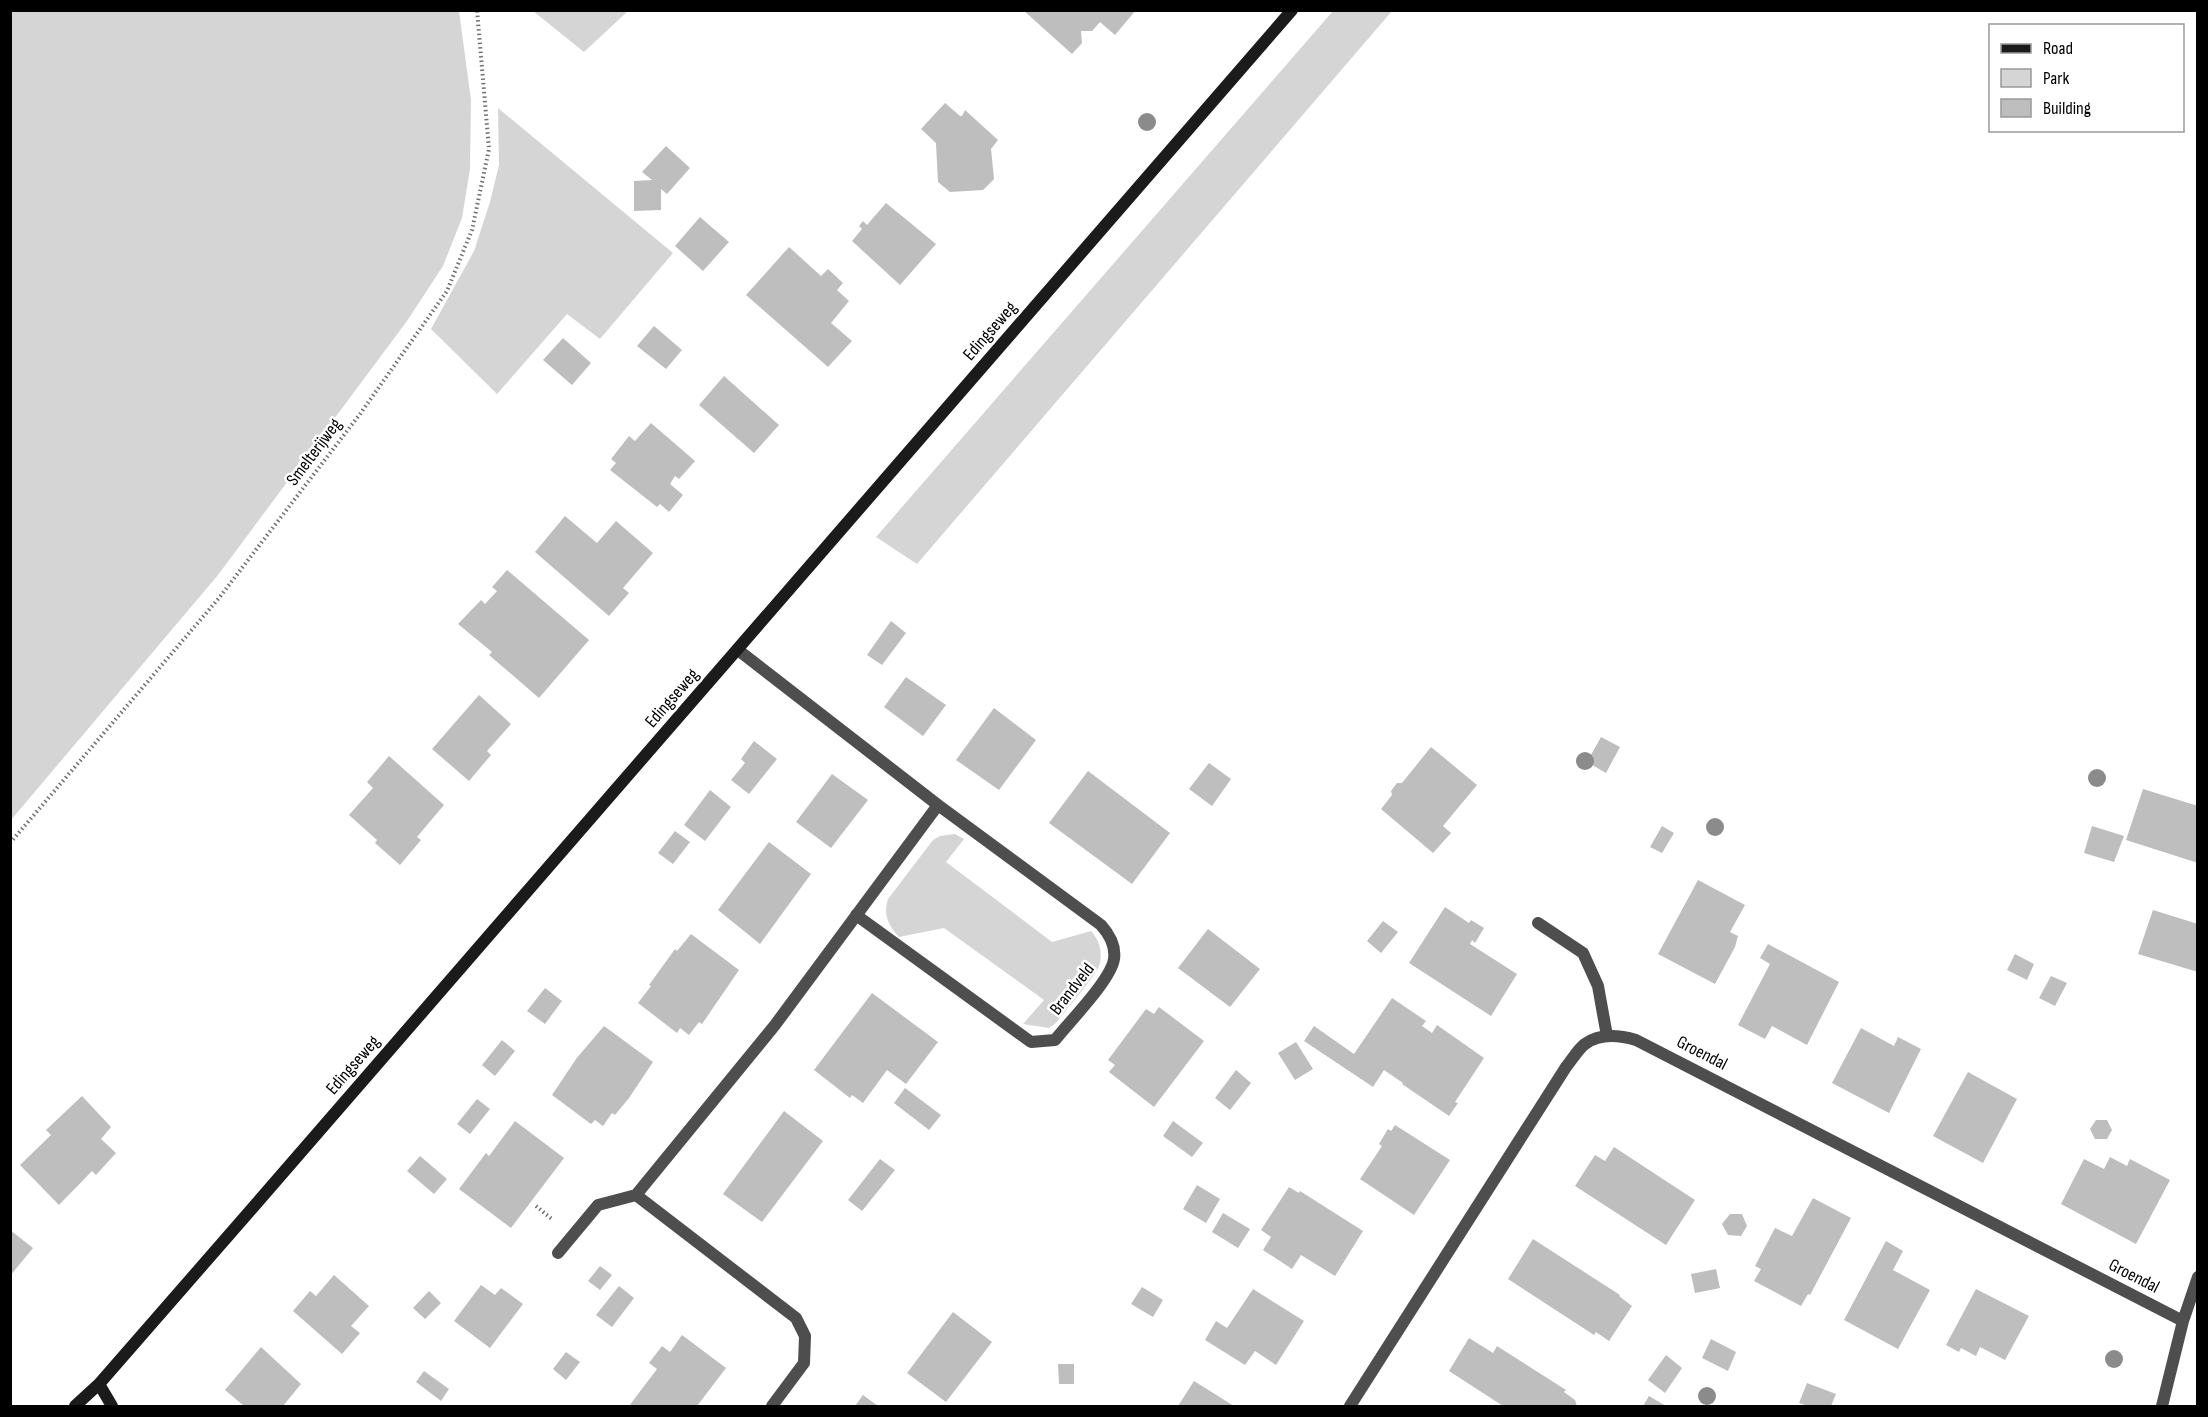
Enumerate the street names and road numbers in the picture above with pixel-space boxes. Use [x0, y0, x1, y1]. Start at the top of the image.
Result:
street label: Edingseweg [959, 297, 1021, 365]
street label: Smelterijweg [282, 414, 346, 490]
street label: Edingseweg [641, 664, 703, 732]
street label: Brandveld [1045, 959, 1099, 1019]
street label: Edingseweg [322, 1031, 384, 1099]
street label: Groendal [1673, 1031, 1731, 1075]
street label: Groendal [2105, 1254, 2163, 1298]

